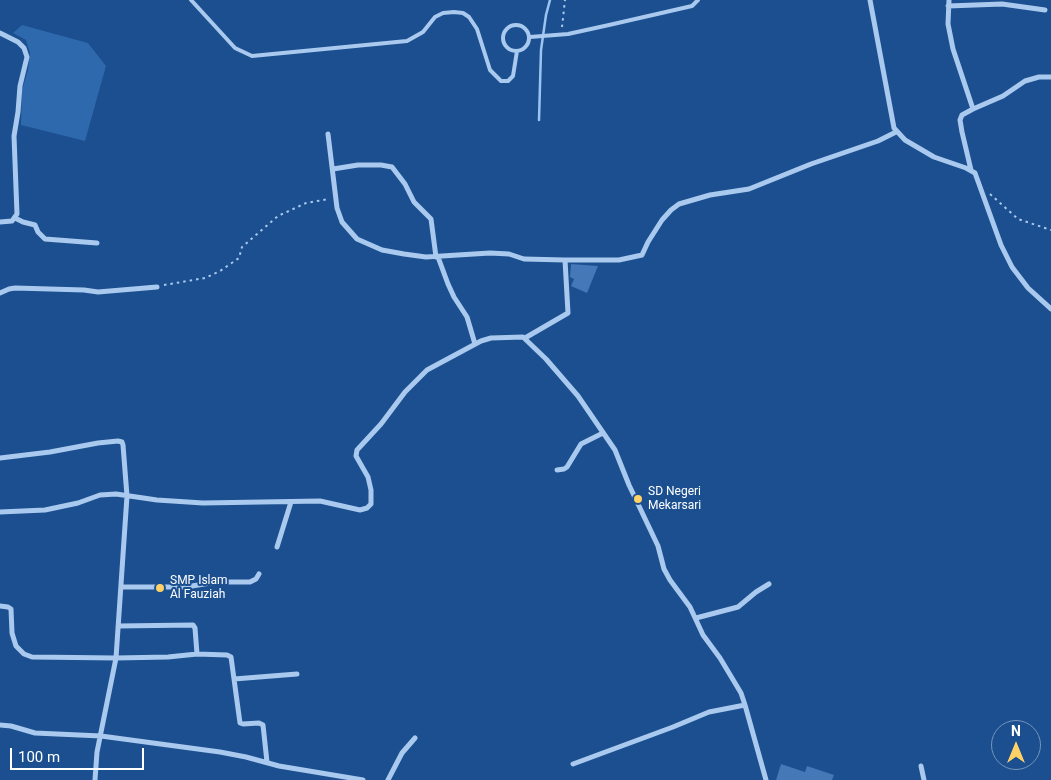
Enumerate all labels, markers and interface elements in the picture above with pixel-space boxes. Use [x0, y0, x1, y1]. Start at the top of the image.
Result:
place label: SD Negeri Mekarsari [648, 485, 701, 513]
marker: SD Negeri Mekarsari [632, 493, 644, 505]
place label: SMP Islam Al Fauziah [170, 574, 228, 602]
marker: SMP Islam Al Fauziah [154, 582, 166, 594]
north arrow [991, 720, 1041, 770]
text: N [1011, 723, 1021, 739]
scale bar [12, 738, 146, 770]
text: 100 m [18, 748, 60, 766]

